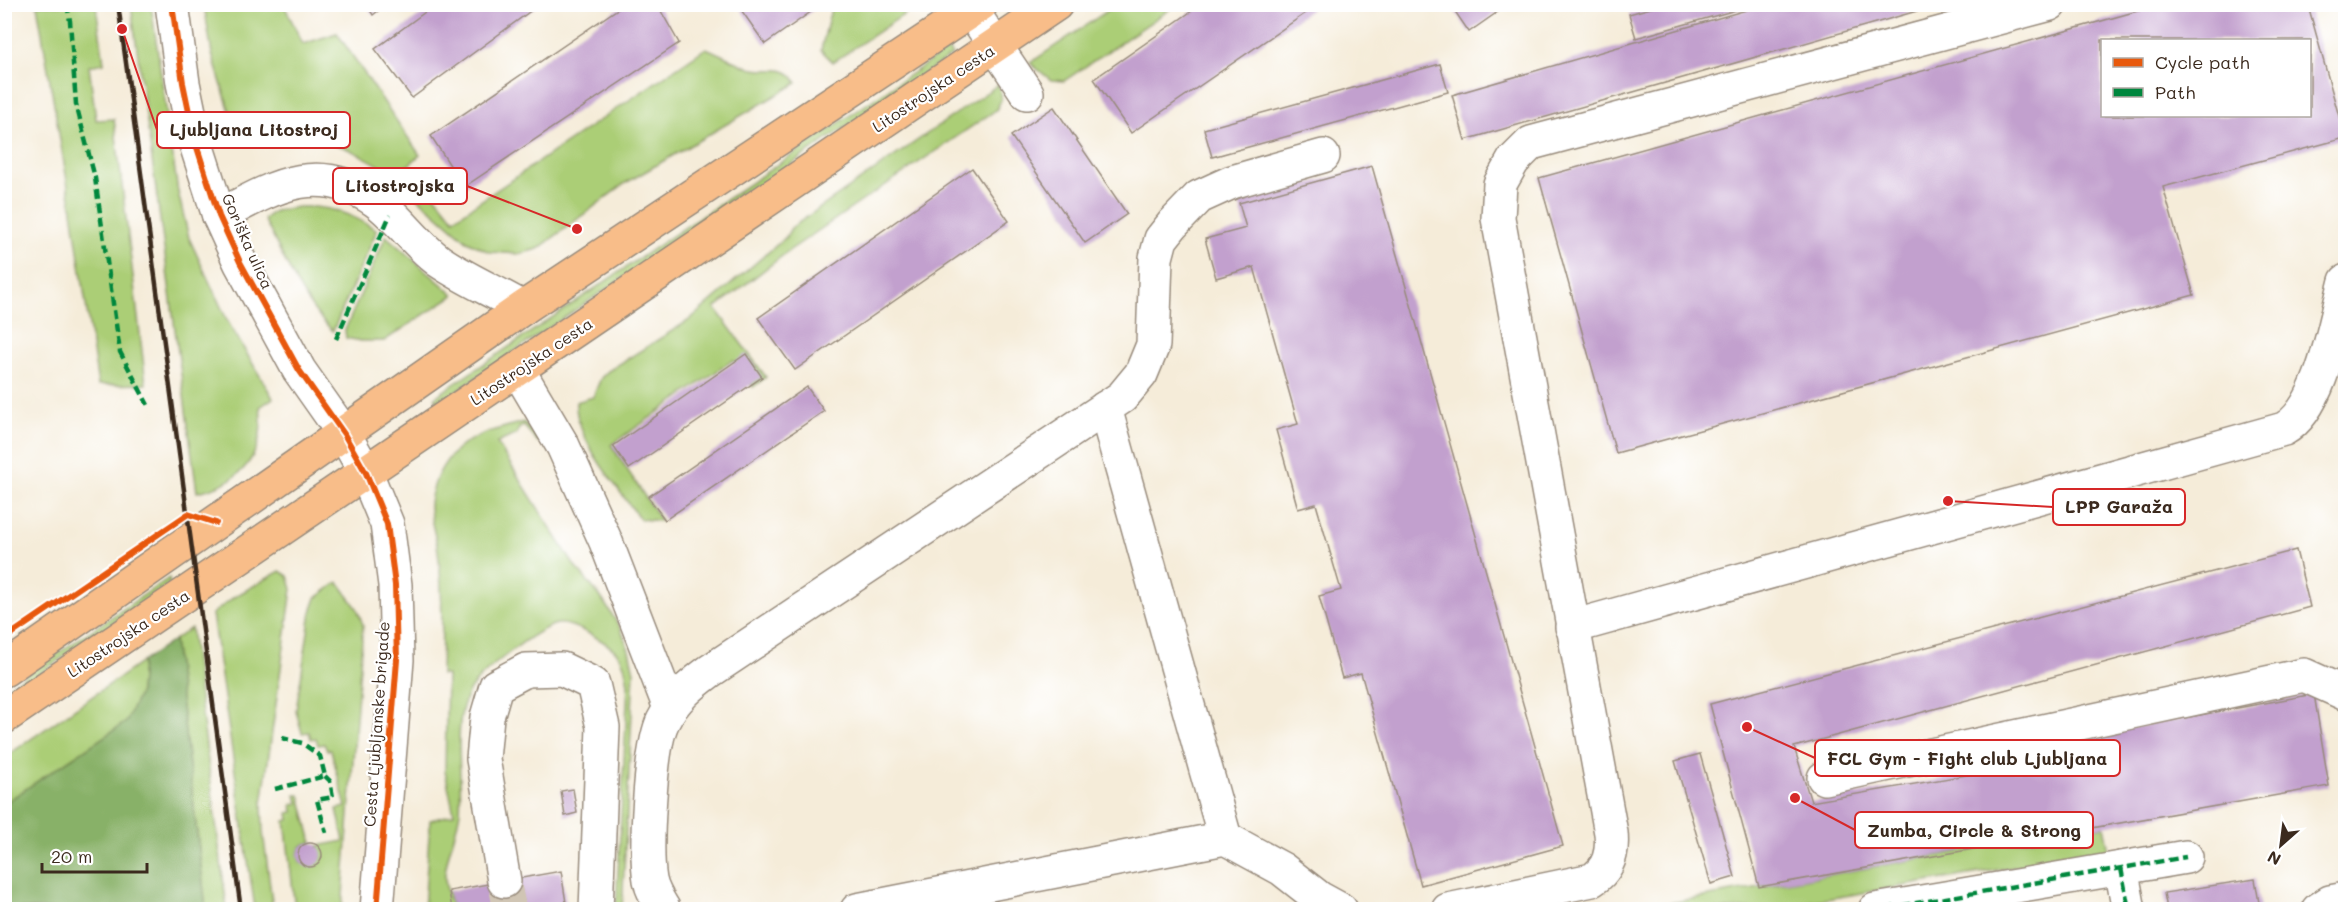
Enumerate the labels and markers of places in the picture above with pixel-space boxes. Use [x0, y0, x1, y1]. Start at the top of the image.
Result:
callout: Ljubljana Litostroj [157, 112, 350, 148]
callout: Litostrojska [333, 168, 467, 204]
callout: LPP Garaža [2053, 489, 2185, 525]
callout: FCL Gym - Fight club Ljubljana [1815, 740, 2120, 776]
callout: Zumba, Circle & Strong [1855, 812, 2093, 848]

